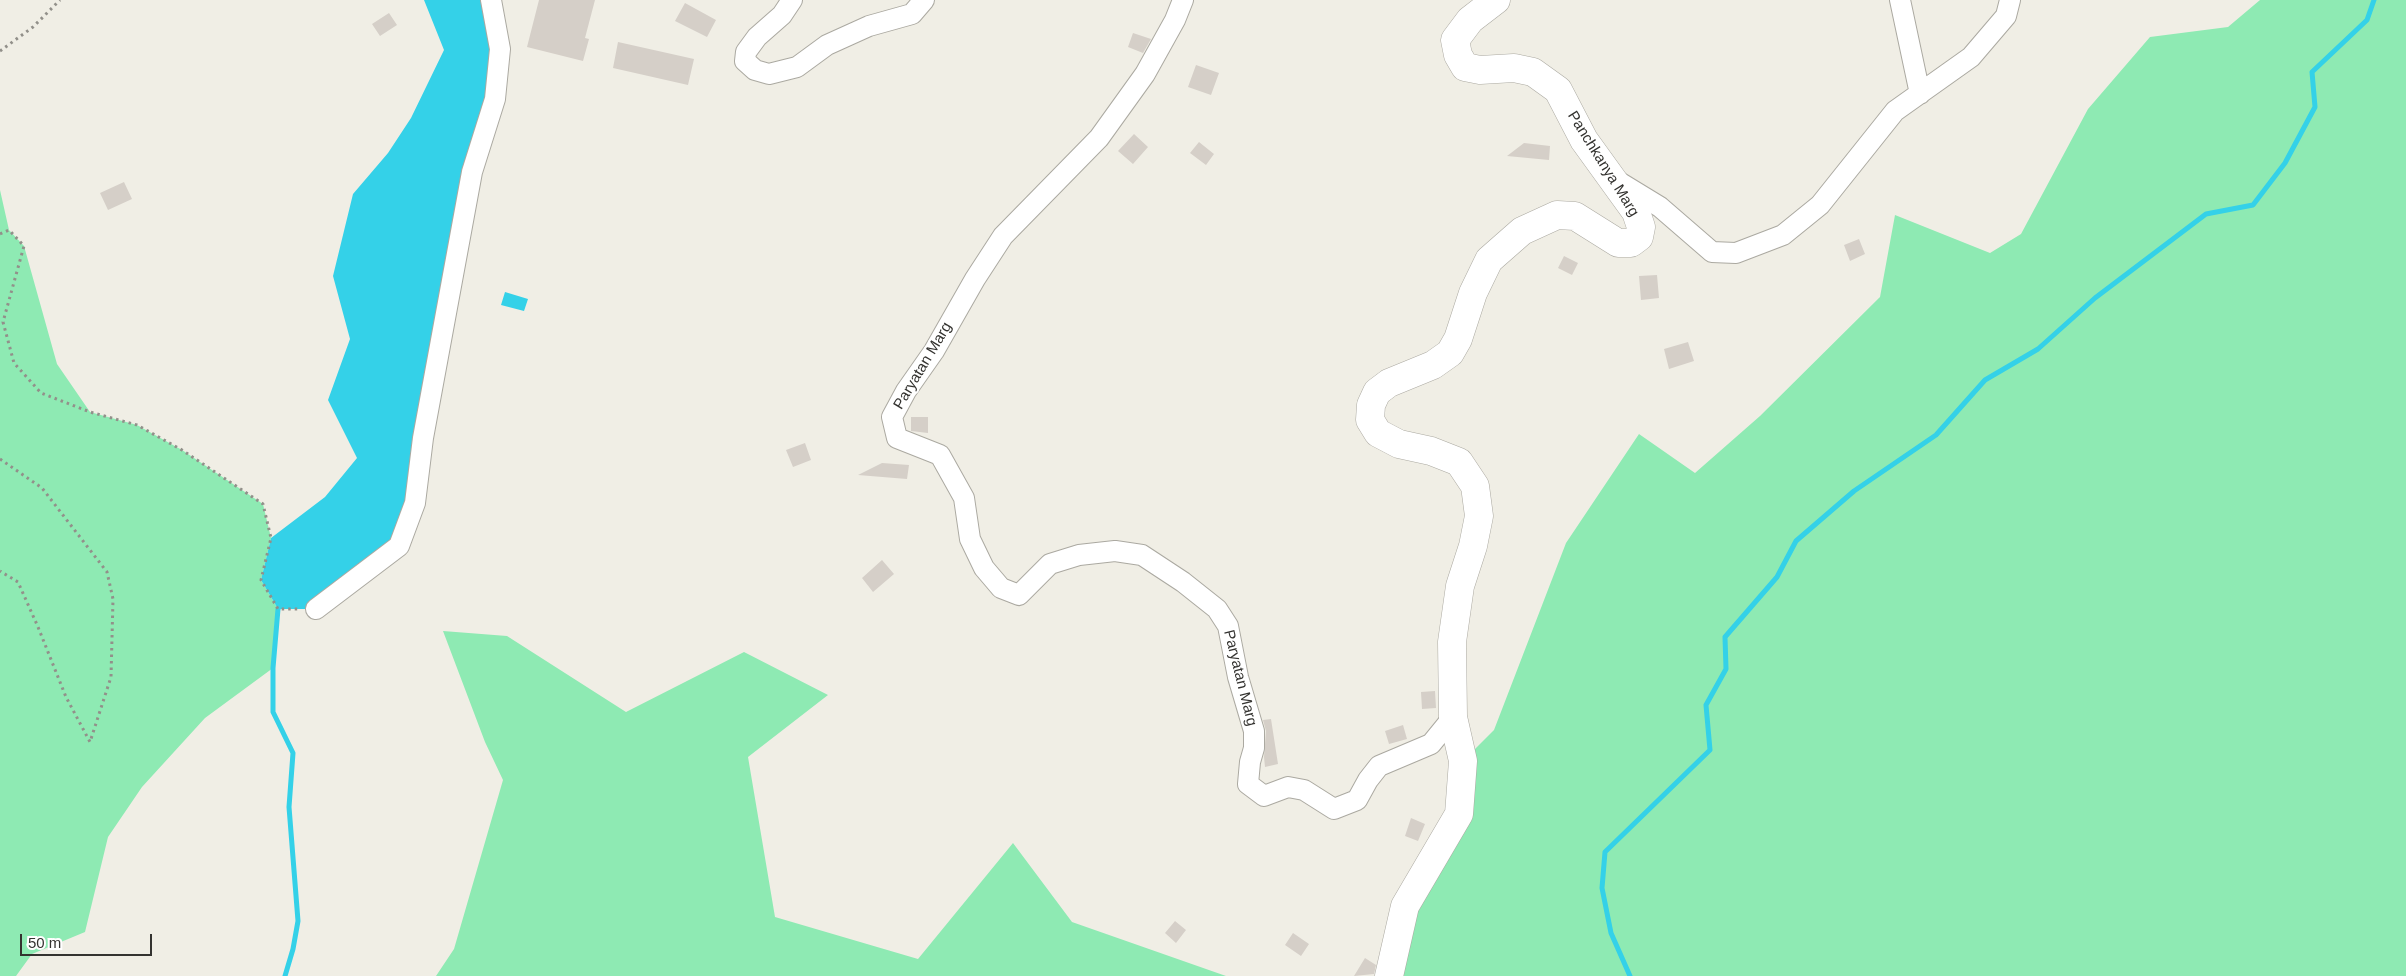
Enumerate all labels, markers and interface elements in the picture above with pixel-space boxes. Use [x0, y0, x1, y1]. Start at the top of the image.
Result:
street label: Panchkanya Marg [1563, 108, 1643, 220]
street label: Paryatan Marg [890, 319, 956, 413]
street label: Paryatan Marg [1219, 628, 1261, 728]
scale bar [22, 924, 155, 956]
text: 50 m [28, 934, 61, 951]

